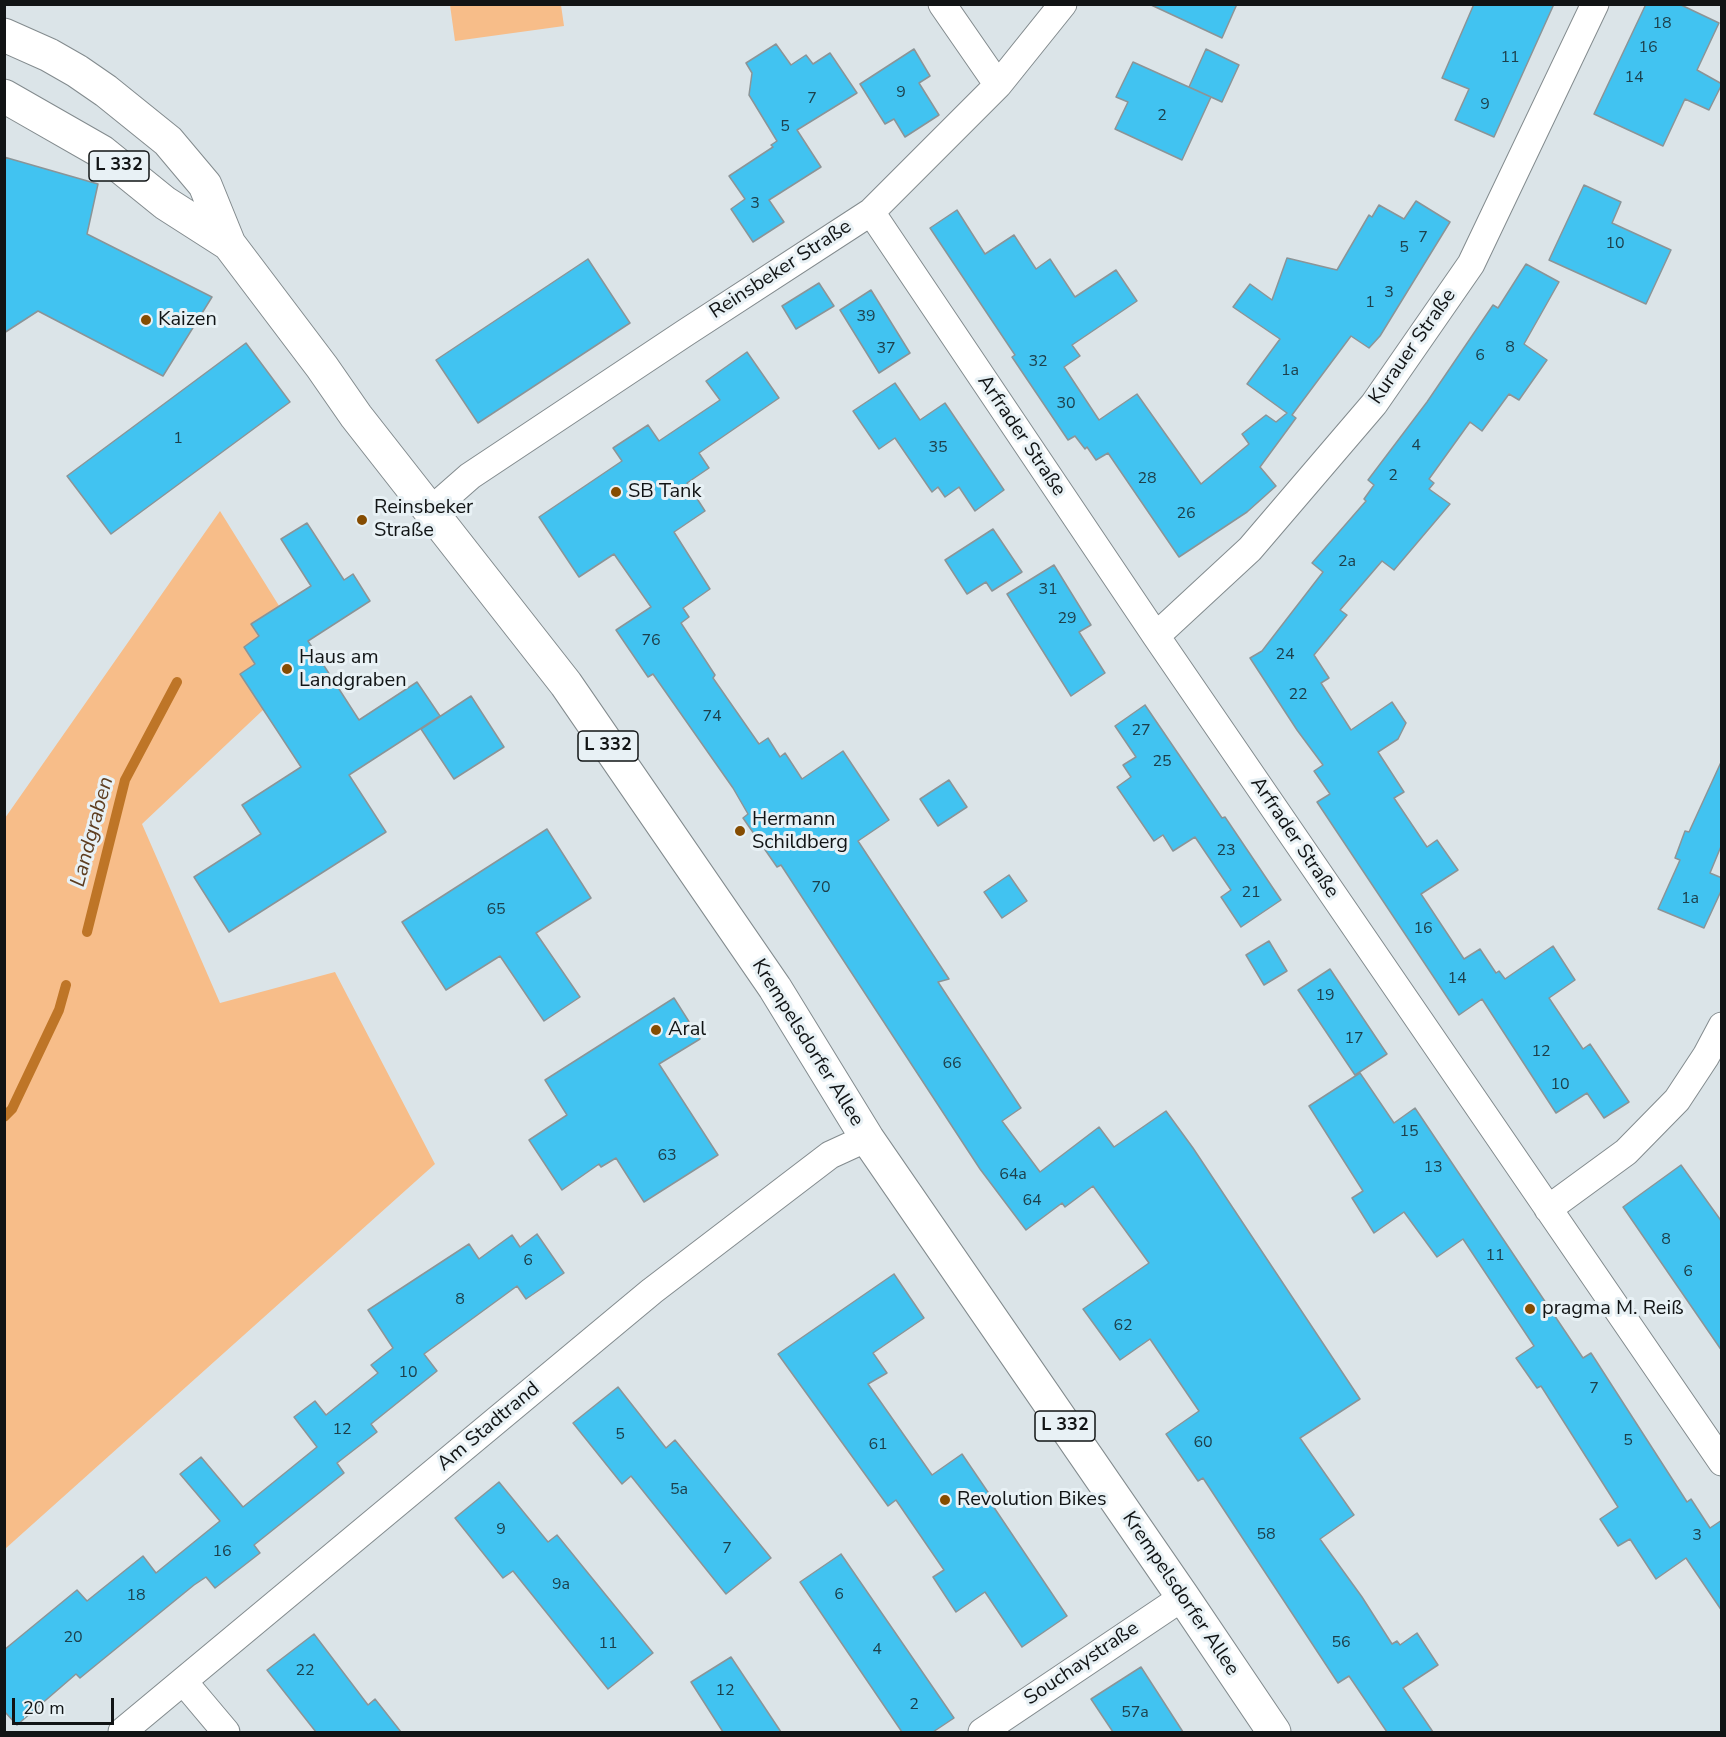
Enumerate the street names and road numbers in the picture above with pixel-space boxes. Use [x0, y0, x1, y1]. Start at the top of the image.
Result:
road number: L 332 [89, 151, 149, 181]
street label: Reinsbeker Straße [706, 215, 856, 325]
street label: Kurauer Straße [1364, 285, 1462, 409]
street label: Arfrader Straße [972, 371, 1070, 501]
road number: L 332 [578, 731, 638, 761]
street label: Arfrader Straße [1245, 773, 1343, 903]
street label: Krempelsdorfer Allee [746, 955, 868, 1131]
street label: Am Stadtrand [433, 1377, 545, 1477]
road number: L 332 [1035, 1411, 1095, 1441]
street label: Krempelsdorfer Allee [1116, 1508, 1244, 1680]
street label: Souchaystraße [1020, 1617, 1144, 1711]

